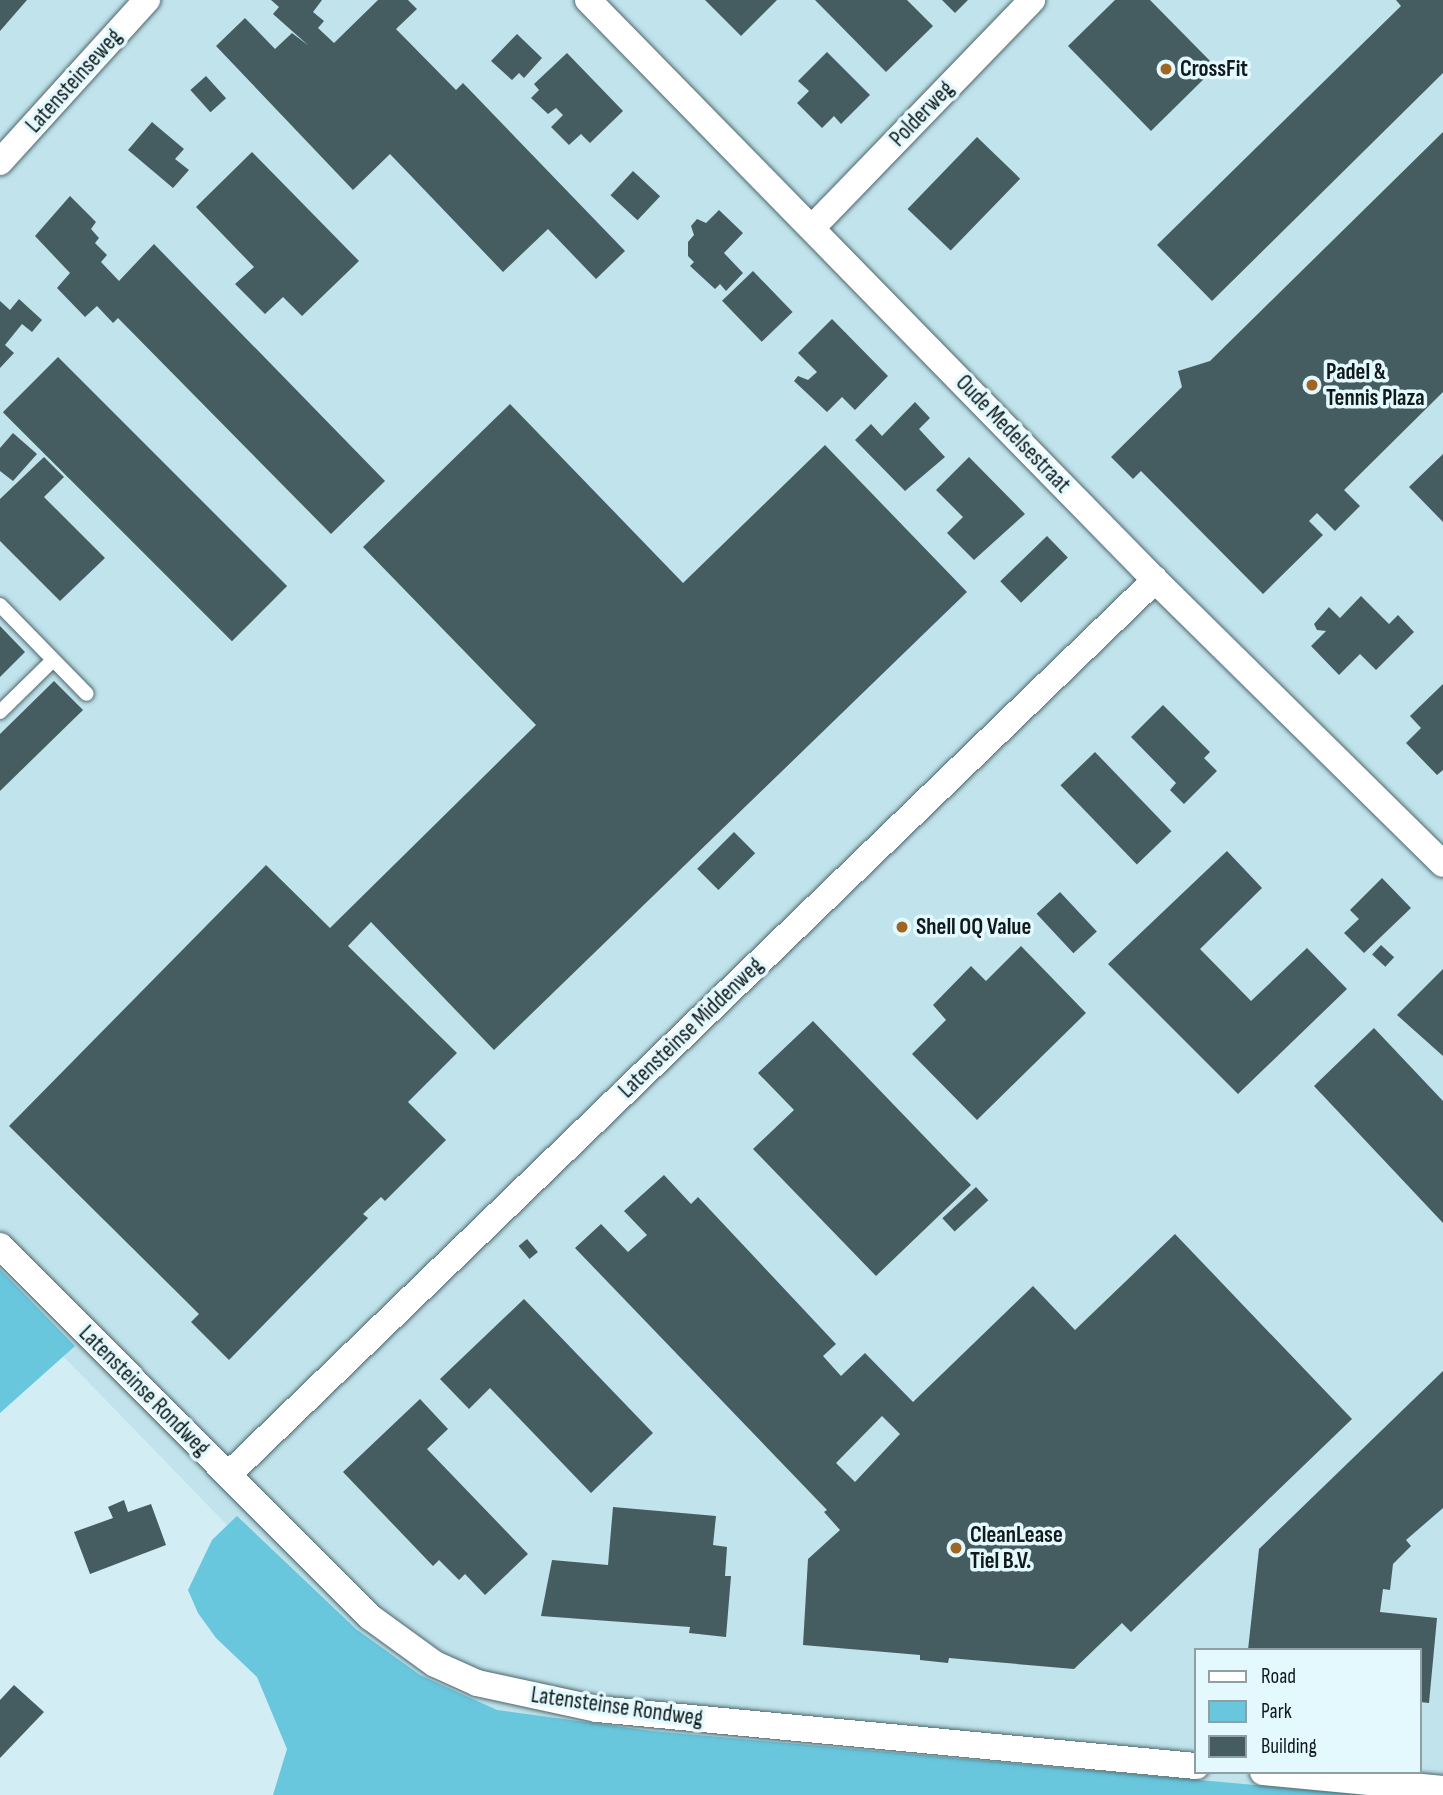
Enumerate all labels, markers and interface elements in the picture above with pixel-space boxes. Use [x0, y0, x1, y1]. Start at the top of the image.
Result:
street label: Latensteinseweg [20, 23, 128, 139]
place label: CrossFit [1180, 55, 1248, 83]
marker: CrossFit [1158, 61, 1174, 77]
street label: Polderweg [884, 75, 960, 153]
place label: Padel & Tennis Plaza [1326, 358, 1425, 412]
street label: Oude Medelsestraat [950, 369, 1076, 499]
marker: Padel & Tennis Plaza [1304, 377, 1320, 393]
place label: Shell OQ Value [916, 913, 1031, 941]
marker: Shell OQ Value [894, 919, 910, 935]
street label: Latensteinse Middenweg [613, 952, 769, 1104]
street label: Latensteinse Rondweg [73, 1320, 215, 1462]
place label: CleanLease Tiel B.V. [970, 1521, 1063, 1575]
marker: CleanLease Tiel B.V. [948, 1540, 964, 1556]
legend [1194, 1648, 1422, 1774]
text: Road [1261, 1664, 1296, 1689]
street label: Latensteinse Rondweg [529, 1681, 705, 1733]
text: Park [1261, 1699, 1292, 1724]
text: Building [1261, 1734, 1317, 1759]

